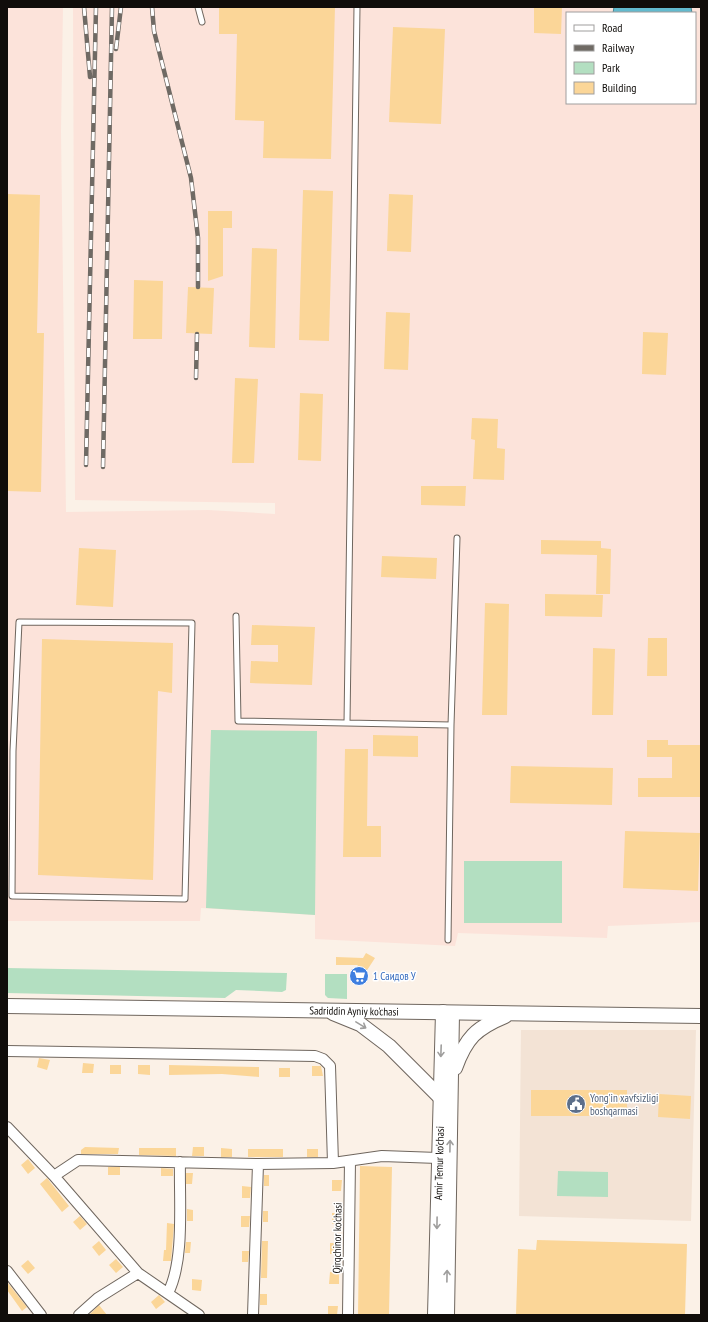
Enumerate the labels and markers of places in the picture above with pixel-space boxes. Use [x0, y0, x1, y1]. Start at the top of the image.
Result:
supermarket icon: 1 Саидов У [348, 965, 370, 987]
place label: 1 Саидов У [373, 969, 416, 983]
place label: Yong'in xavfsizligi boshqarmasi [590, 1091, 658, 1118]
public building icon: Yong'in xavfsizligi boshqarmasi [565, 1093, 587, 1115]

